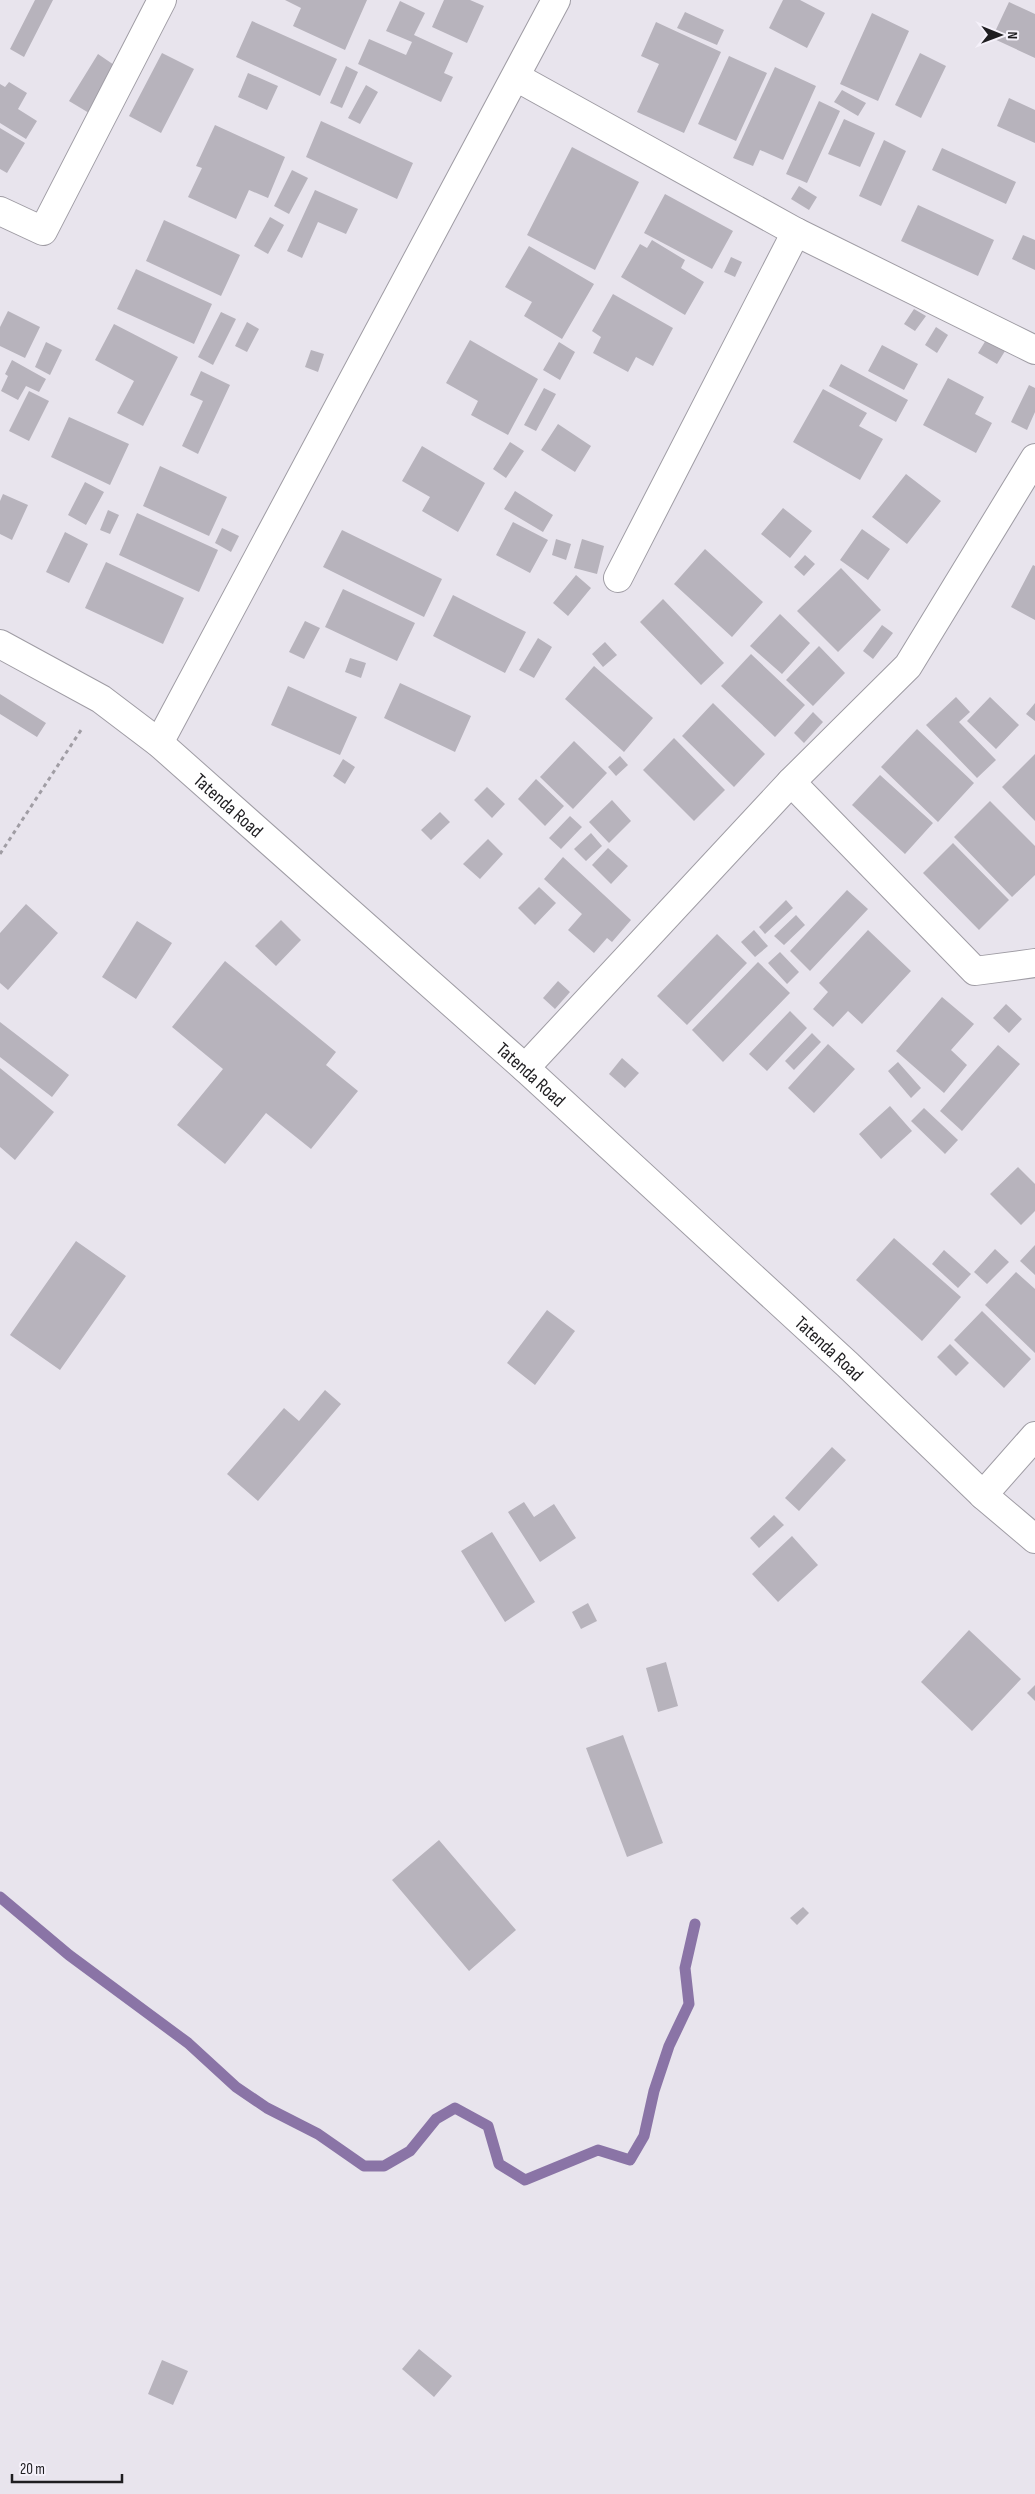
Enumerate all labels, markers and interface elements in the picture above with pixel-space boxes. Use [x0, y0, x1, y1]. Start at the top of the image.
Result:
north arrow [975, 10, 1025, 60]
text: N [1004, 31, 1021, 39]
street label: Tatenda Road [188, 769, 267, 843]
street label: Tatenda Road [491, 1038, 570, 1112]
street label: Tatenda Road [789, 1312, 868, 1387]
scale bar [12, 2452, 122, 2484]
text: 20 m [20, 2460, 45, 2479]

